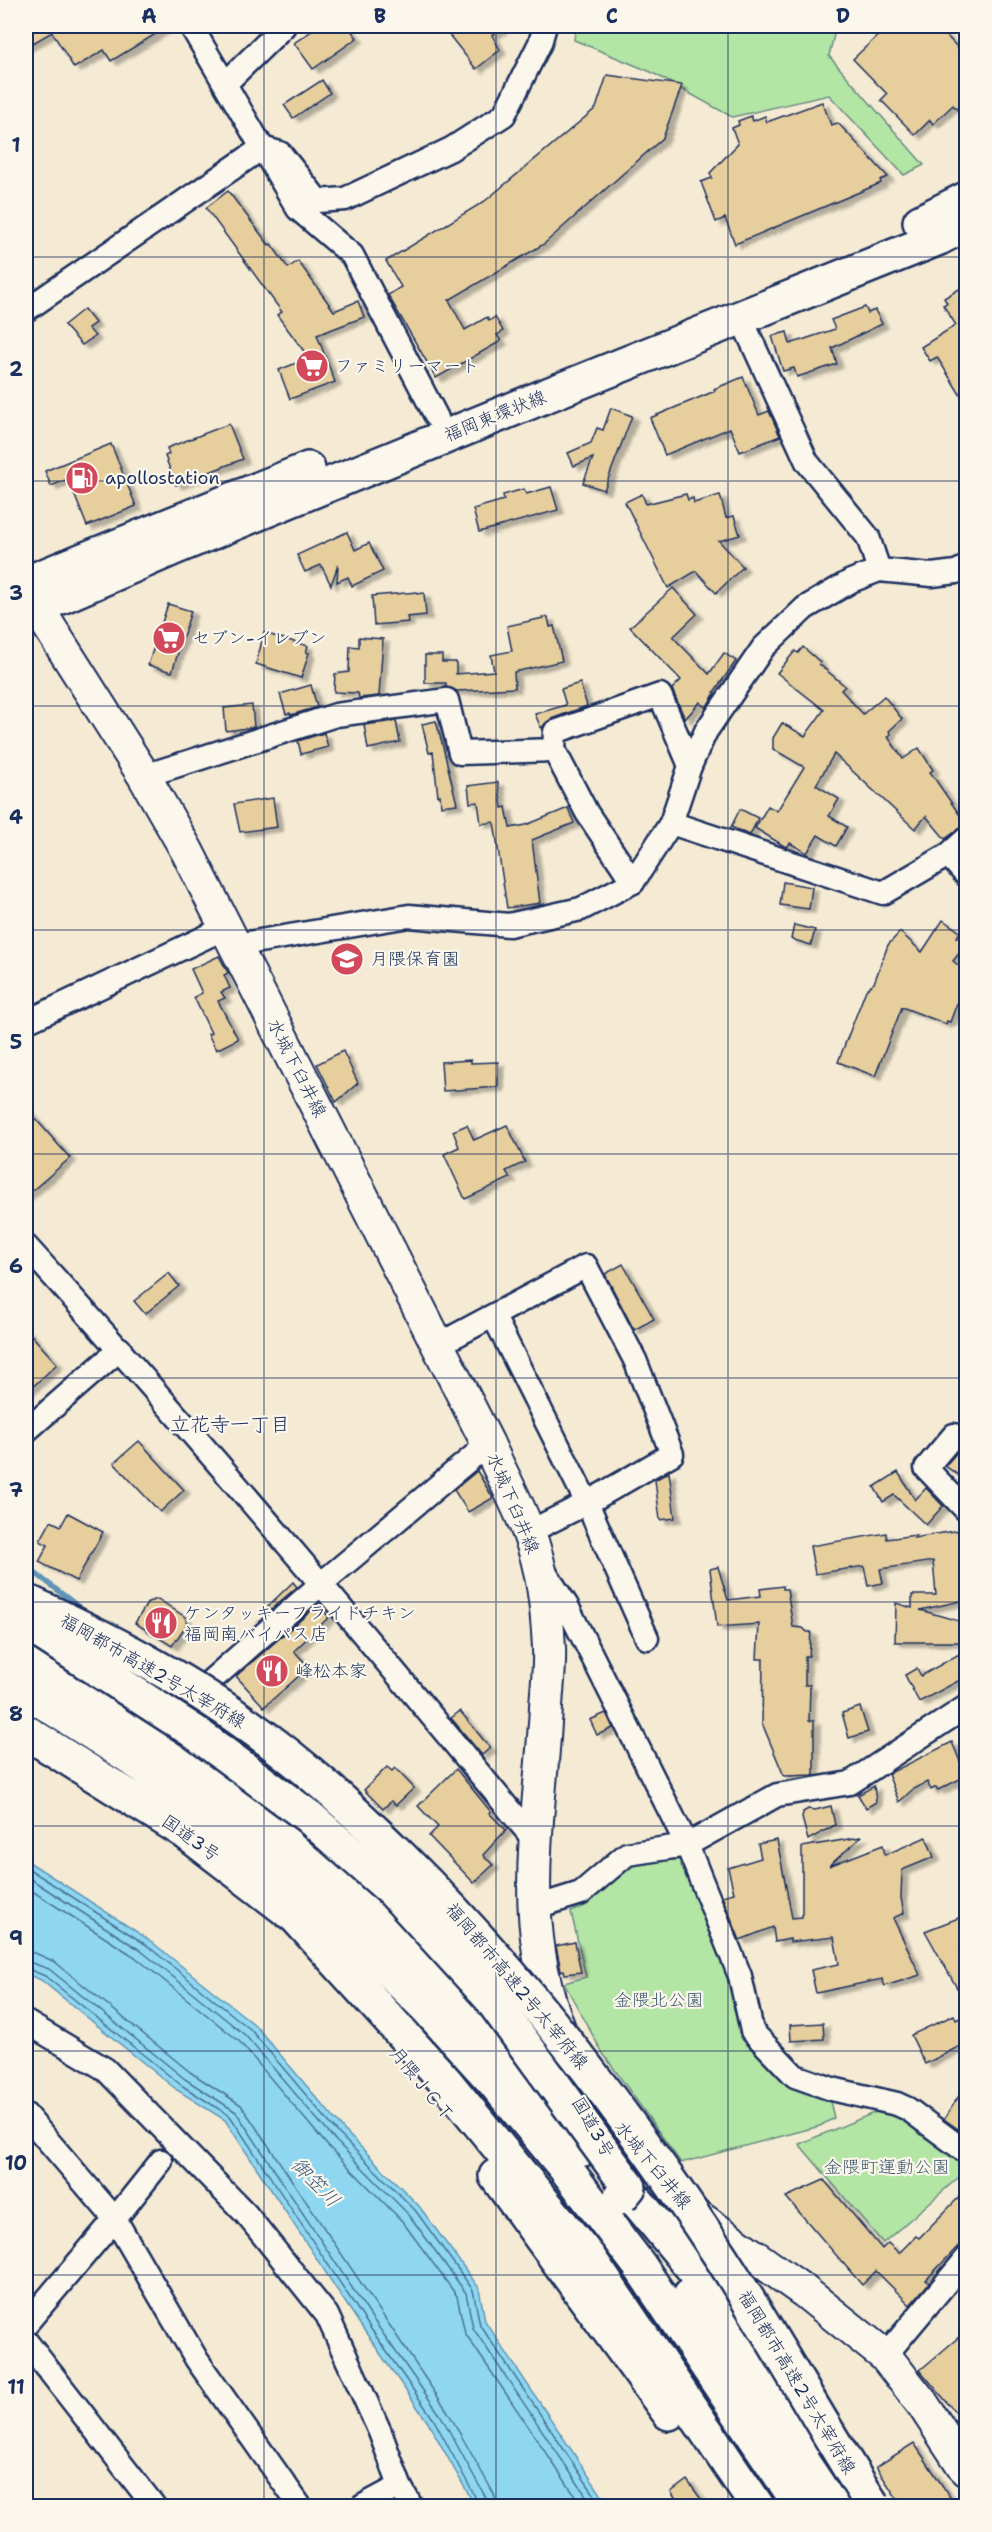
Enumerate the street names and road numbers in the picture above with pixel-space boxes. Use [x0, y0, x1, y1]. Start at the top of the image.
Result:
street label: 福岡東環状線 [440, 385, 550, 447]
street label: 水城下臼井線 [262, 1014, 332, 1122]
street label: 水城下臼井線 [481, 1449, 545, 1557]
street label: 福岡都市高速2号太宰府線 [56, 1608, 250, 1734]
street label: 国道3号 [157, 1809, 225, 1867]
street label: 福岡都市高速2号太宰府線 [440, 1898, 594, 2074]
street label: 月隈ＪＣＴ [384, 2041, 460, 2127]
street label: 国道3号 [566, 2092, 620, 2162]
street label: 水城下臼井線 [609, 2116, 697, 2214]
street label: 福岡都市高速2号太宰府線 [732, 2286, 862, 2478]

